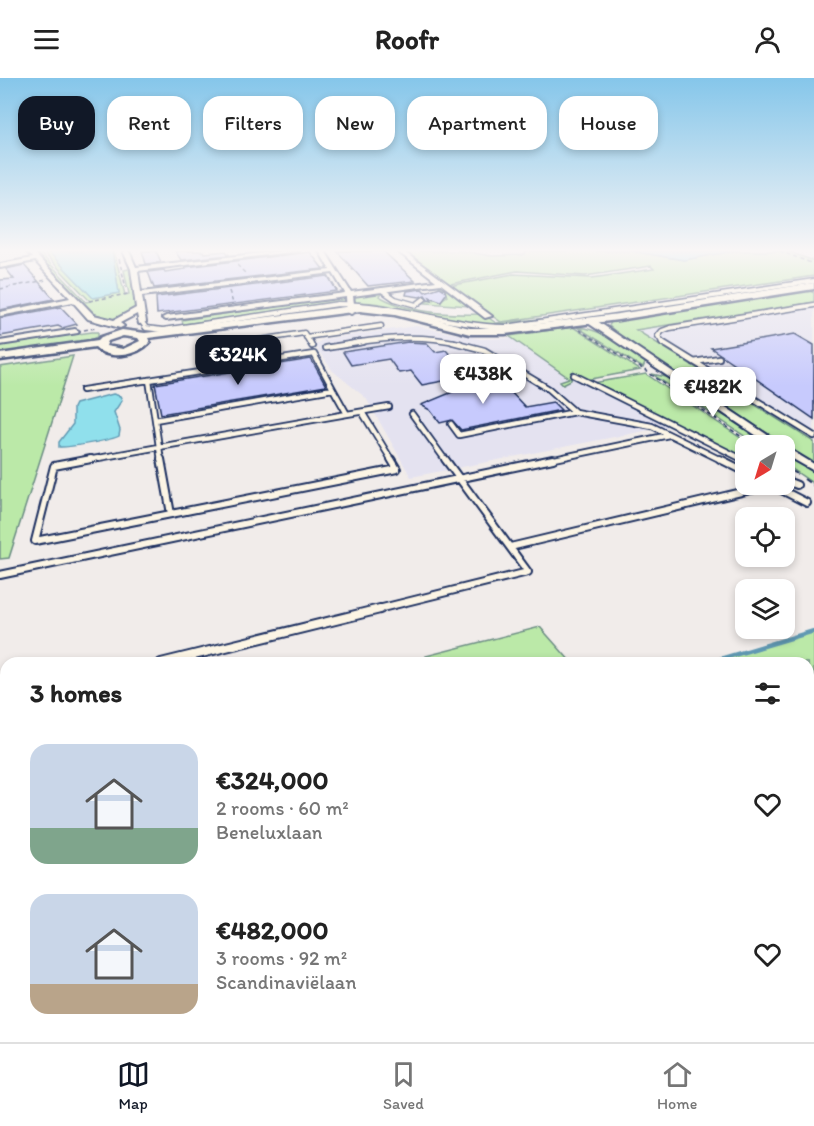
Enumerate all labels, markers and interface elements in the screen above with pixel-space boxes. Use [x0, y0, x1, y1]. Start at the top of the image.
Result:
icon: menu [30, 23, 63, 56]
text: Roofr [375, 23, 439, 56]
icon: person [751, 23, 784, 56]
chip: Buy [18, 96, 95, 150]
chip: Rent [107, 96, 191, 150]
chip: Filters [203, 96, 303, 150]
chip: New [315, 96, 395, 150]
chip: Apartment [407, 96, 547, 150]
chip: House [559, 96, 658, 150]
pin: €324K [196, 335, 280, 386]
text: €324K [209, 342, 267, 366]
pin: €438K [441, 354, 525, 405]
text: €438K [454, 361, 512, 385]
pin: €482K [671, 367, 755, 418]
text: €482K [684, 374, 742, 398]
north arrow [735, 435, 795, 495]
map controls [735, 435, 795, 639]
button: locate [735, 507, 795, 567]
button: layers [735, 579, 795, 639]
text: 3 homes [30, 677, 122, 709]
icon: filters [751, 677, 784, 710]
text: €324,000 [216, 764, 329, 796]
icon: home [78, 768, 150, 840]
icon: heart [751, 788, 784, 821]
text: 2 rooms · 60 m² [216, 796, 349, 820]
text: Beneluxlaan [216, 820, 323, 844]
text: €482,000 [216, 914, 329, 946]
icon: home [78, 918, 150, 990]
icon: heart [751, 938, 784, 971]
text: 3 rooms · 92 m² [216, 946, 347, 970]
text: Scandinaviëlaan [216, 970, 356, 994]
tab: Map [117, 1058, 150, 1113]
tab: Saved [383, 1058, 424, 1113]
tab: Home [657, 1058, 697, 1113]

